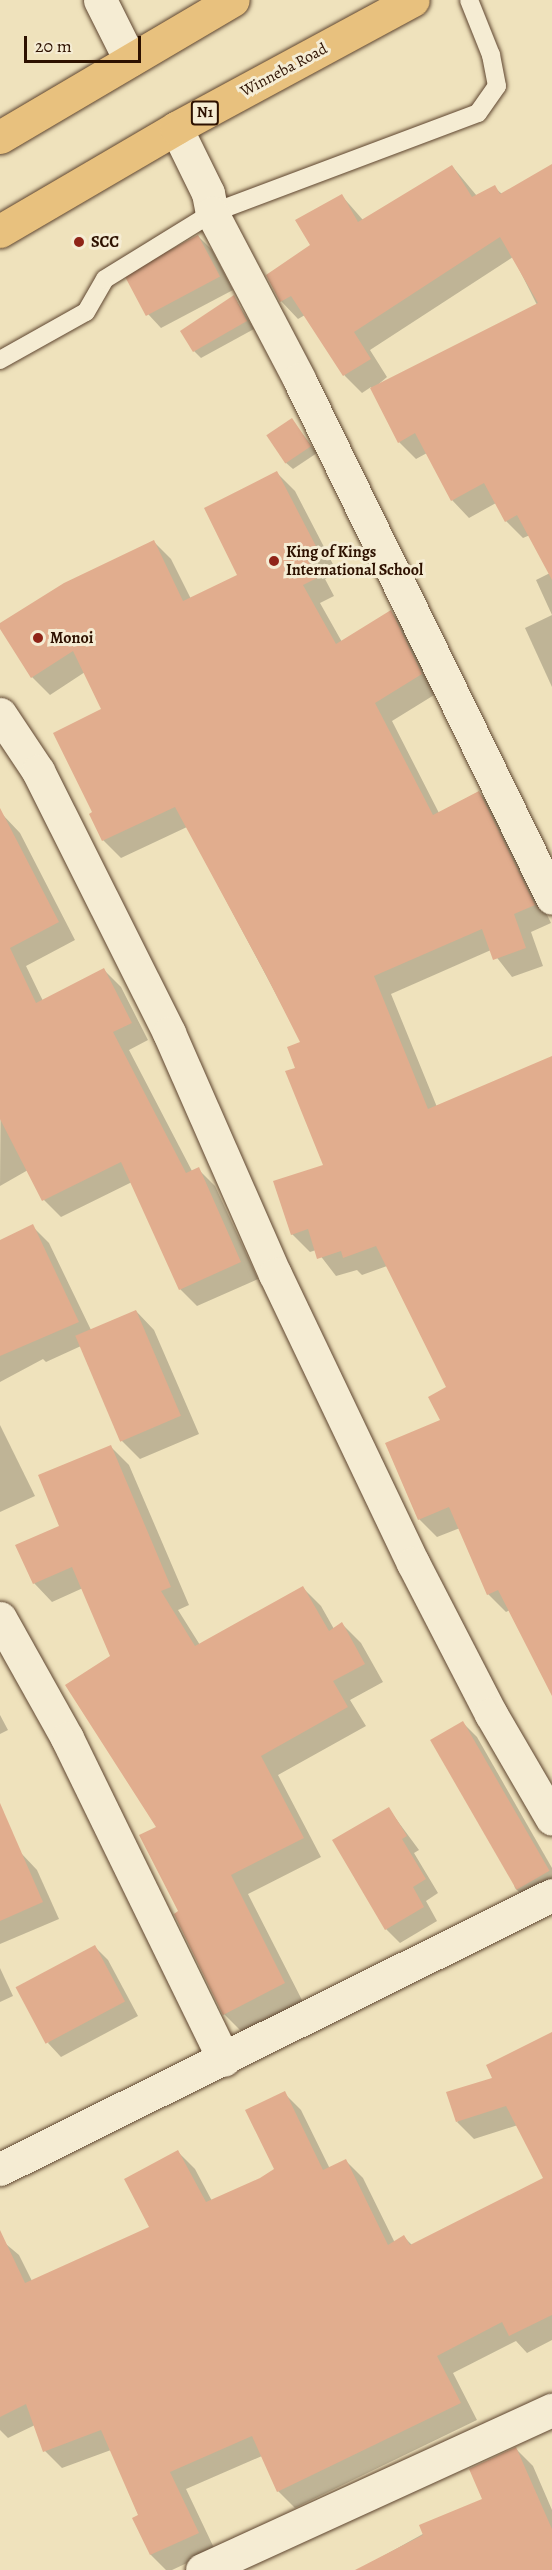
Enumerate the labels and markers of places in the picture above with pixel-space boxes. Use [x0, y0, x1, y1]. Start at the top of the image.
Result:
place label: SCC [91, 232, 119, 252]
marker: SCC [72, 235, 86, 249]
place label: King of Kings International School [286, 542, 423, 580]
marker: King of Kings International School [267, 554, 281, 568]
place label: Monoi [50, 628, 93, 648]
marker: Monoi [31, 631, 45, 645]

